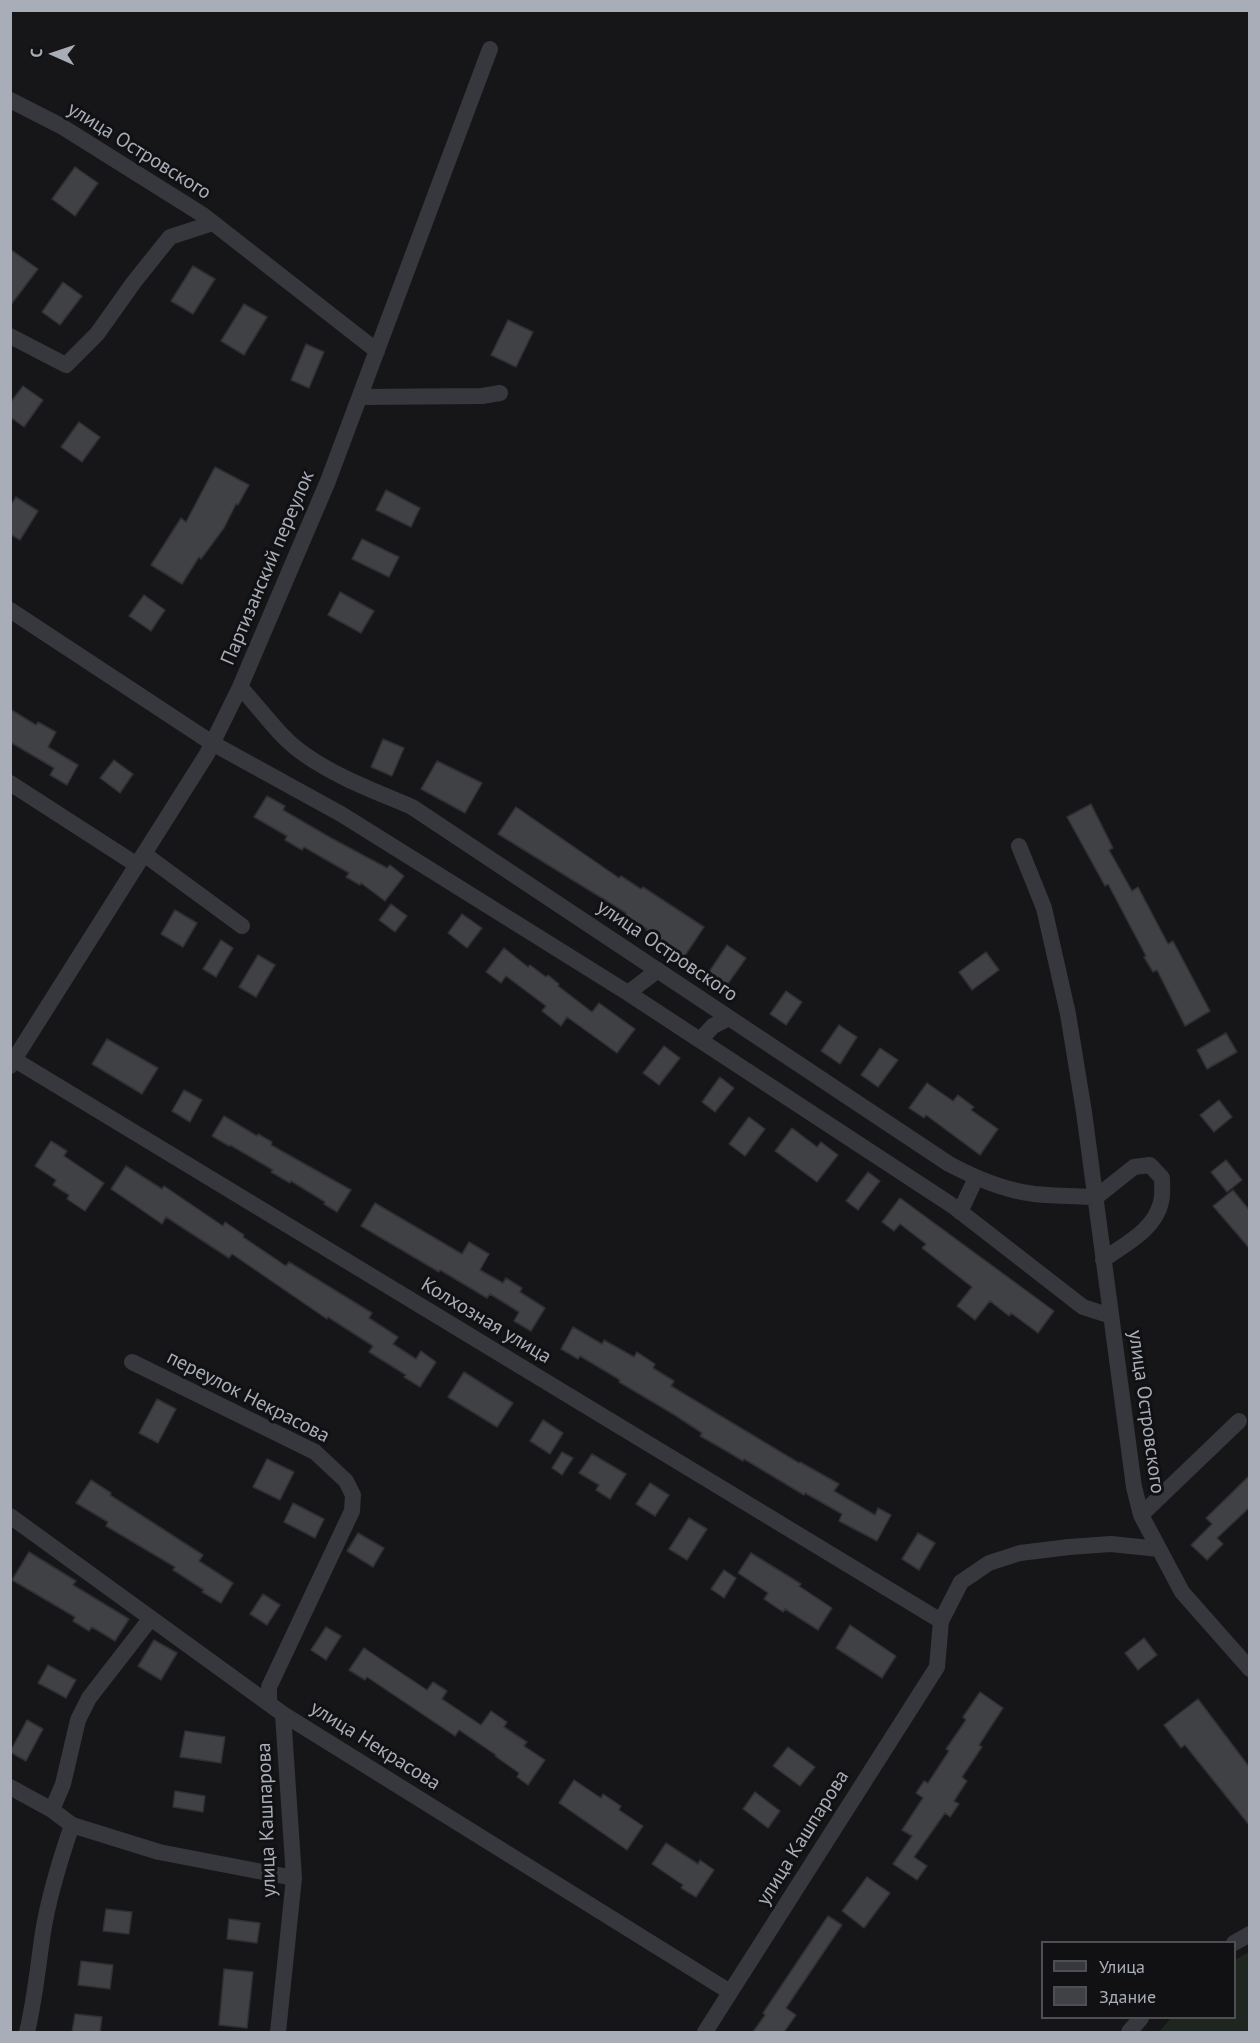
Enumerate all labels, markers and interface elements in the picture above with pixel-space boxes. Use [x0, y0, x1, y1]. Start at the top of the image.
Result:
north arrow [24, 24, 84, 84]
text: С [26, 48, 46, 58]
street label: улица Островского [63, 97, 215, 205]
street label: Партизанский переулок [216, 467, 320, 669]
street label: улица Островского [592, 895, 742, 1007]
street label: Колхозная улица [417, 1273, 555, 1369]
street label: улица Островского [1123, 1329, 1169, 1495]
street label: переулок Некрасова [163, 1346, 333, 1448]
street label: улица Некрасова [305, 1696, 445, 1796]
street label: улица Кашпарова [252, 1742, 282, 1898]
street label: улица Кашпарова [752, 1766, 854, 1910]
legend [1041, 1941, 1236, 2019]
text: Улица [1099, 1955, 1145, 1978]
text: Здание [1099, 1985, 1156, 2008]

